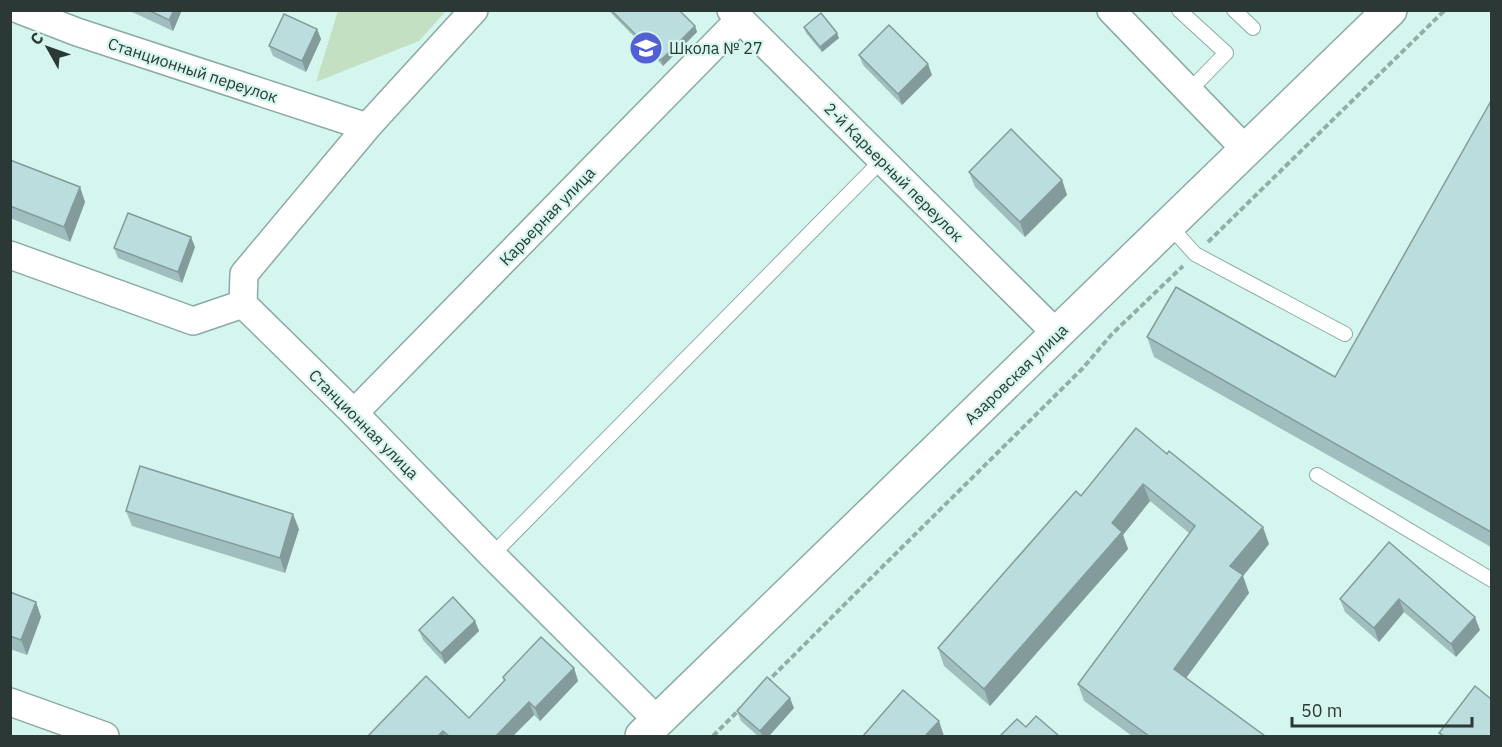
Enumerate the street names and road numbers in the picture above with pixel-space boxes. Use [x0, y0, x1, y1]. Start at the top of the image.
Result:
street label: Станционный переулок [106, 33, 281, 107]
street label: 2-й Карьерный переулок [820, 98, 968, 246]
street label: Карьерная улица [495, 162, 599, 269]
street label: Азаровская улица [960, 319, 1072, 428]
street label: Станционная улица [305, 365, 423, 483]

